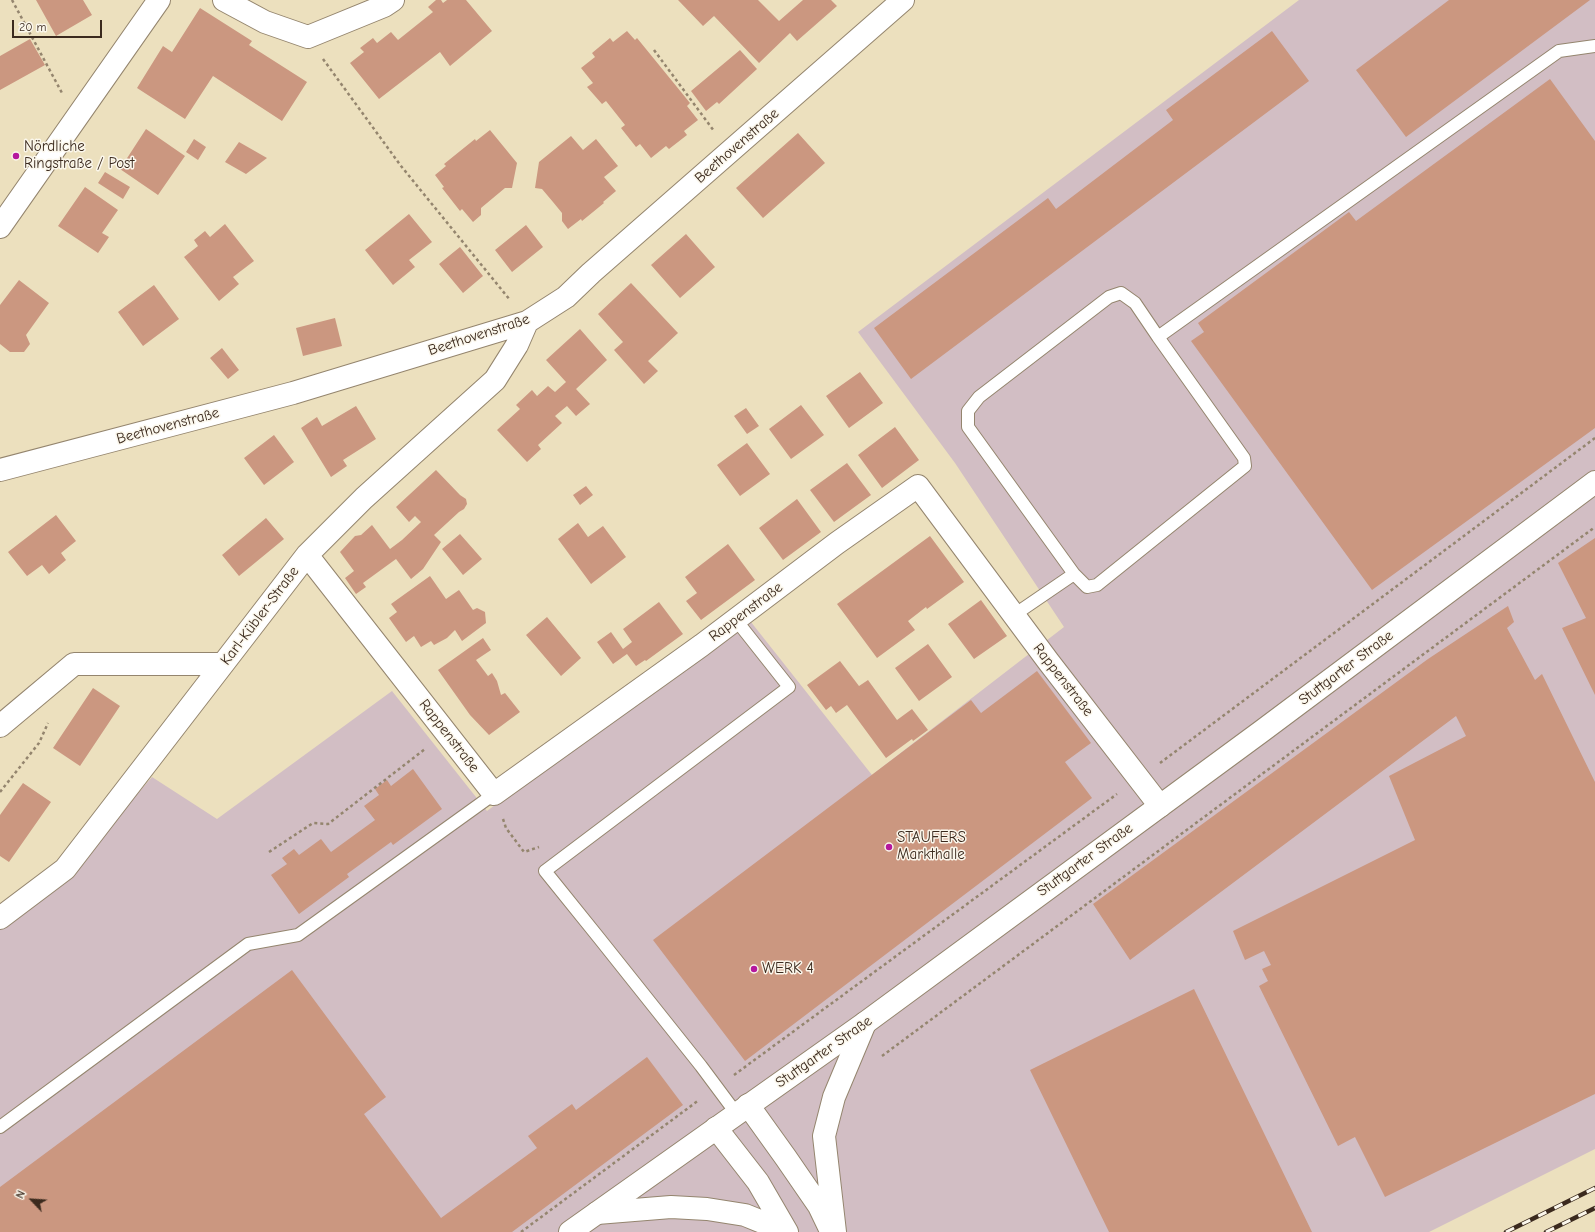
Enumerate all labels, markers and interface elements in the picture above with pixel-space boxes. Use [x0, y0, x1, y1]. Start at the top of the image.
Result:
scale bar [14, 12, 104, 38]
text: 20 m [19, 20, 47, 34]
street label: Beethovenstraße [691, 105, 783, 187]
place label: Nördliche Ringstraße / Post [24, 138, 135, 173]
marker: Nördliche Ringstraße / Post [11, 151, 21, 161]
street label: Beethovenstraße [426, 310, 532, 360]
street label: Beethovenstraße [115, 404, 221, 448]
street label: Karl-Kübler-Straße [217, 563, 303, 669]
street label: Rappenstraße [706, 578, 786, 646]
street label: Stuttgarter Straße [1295, 627, 1397, 709]
street label: Rappenstraße [1029, 640, 1097, 720]
street label: Rappenstraße [415, 696, 483, 776]
street label: Stuttgarter Straße [1034, 819, 1136, 901]
place label: STAUFERS Markthalle [897, 829, 966, 864]
marker: STAUFERS Markthalle [884, 842, 894, 852]
place label: WERK 4 [762, 960, 814, 978]
marker: WERK 4 [749, 964, 759, 974]
street label: Stuttgarter Straße [772, 1012, 876, 1092]
north arrow [12, 1180, 52, 1220]
text: N [13, 1189, 28, 1201]

